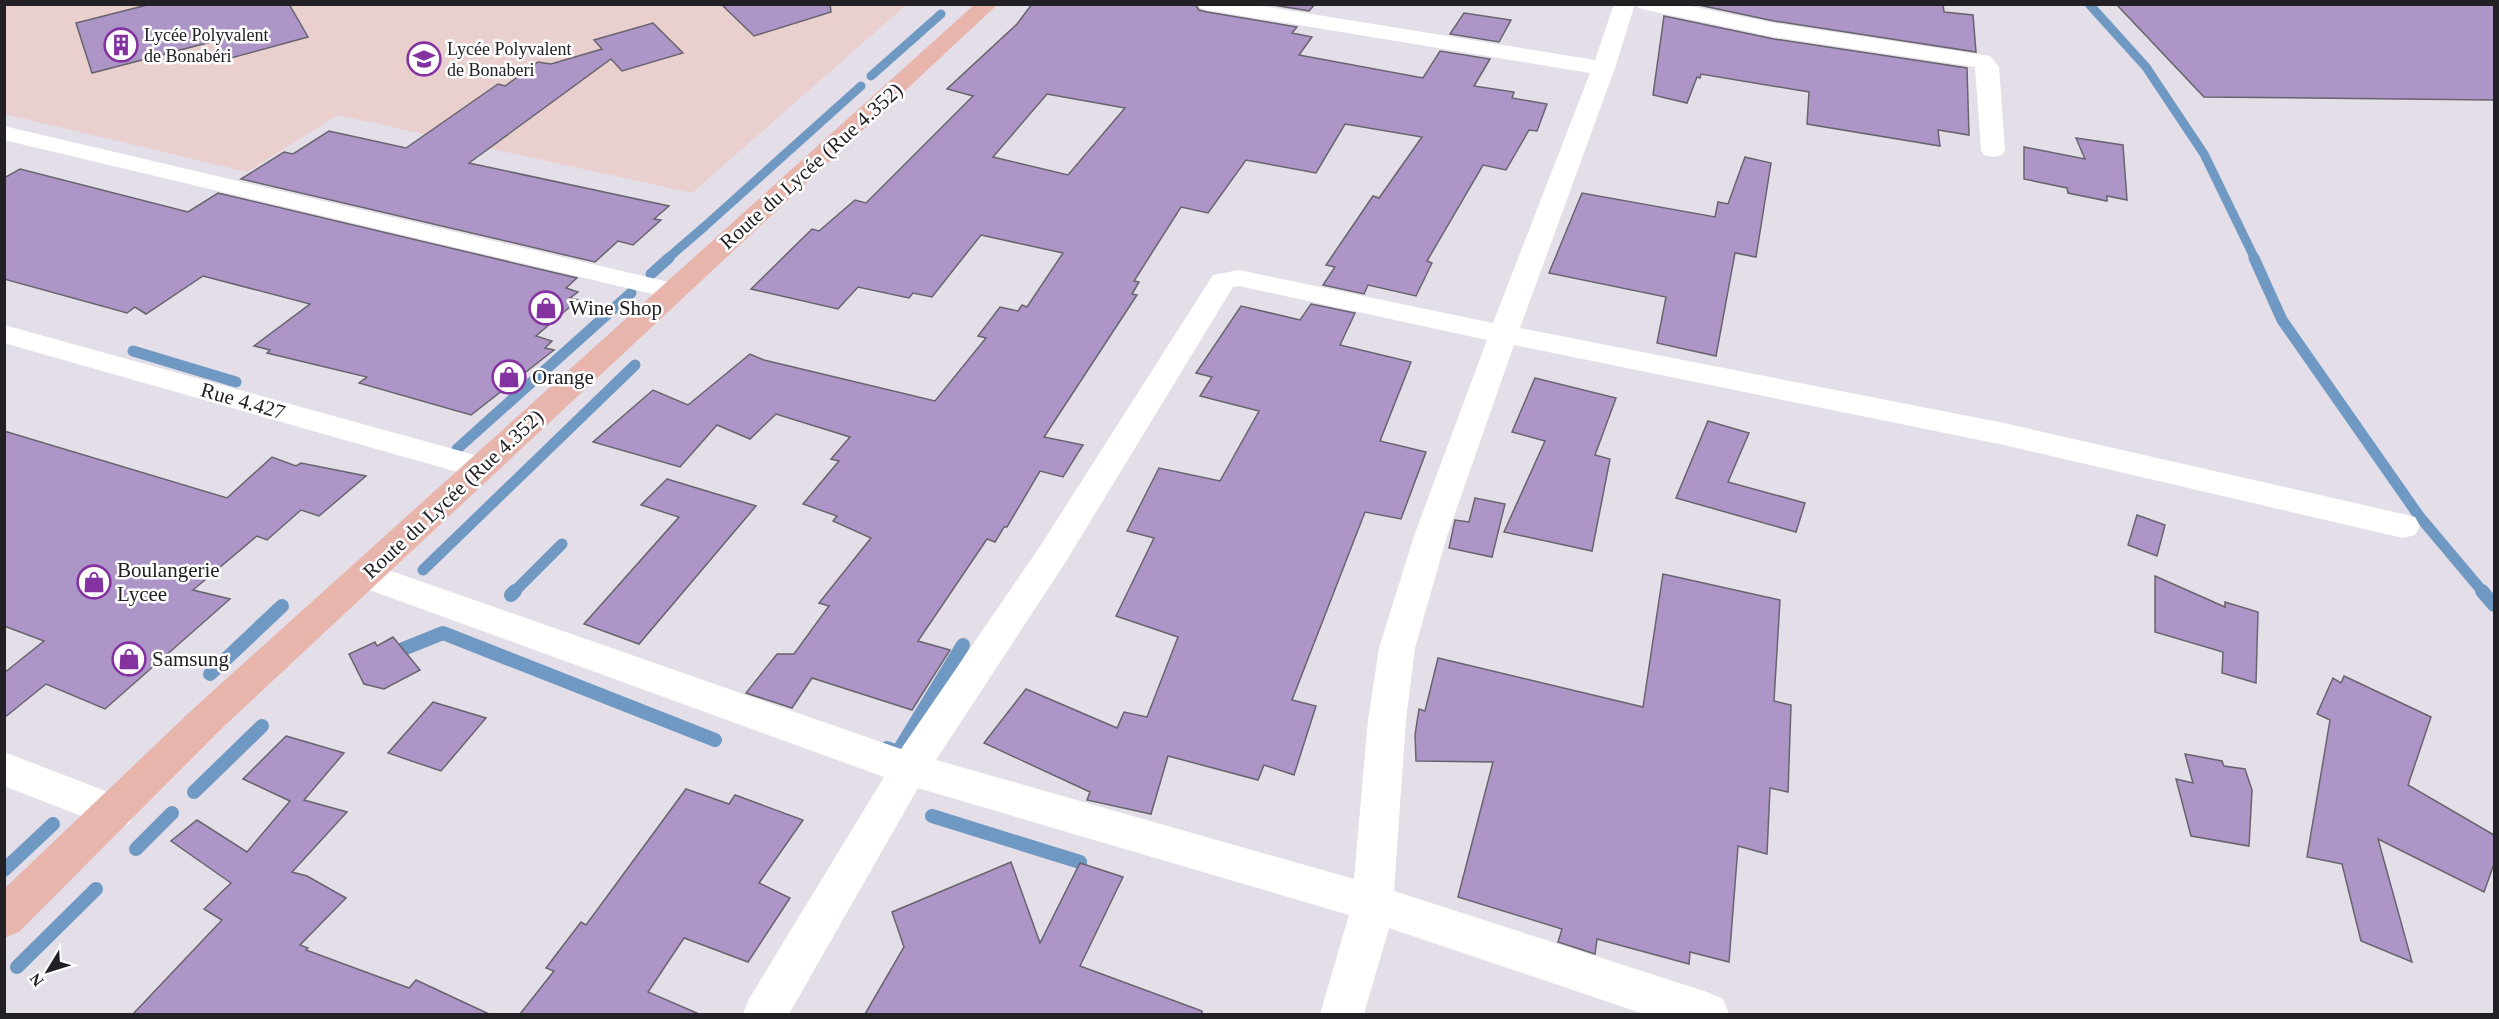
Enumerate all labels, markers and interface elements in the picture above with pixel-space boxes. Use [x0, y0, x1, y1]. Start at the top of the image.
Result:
place label: Lycée Polyvalent de Bonabéri [144, 25, 268, 66]
building icon: Lycée Polyvalent de Bonabéri [103, 27, 139, 63]
place label: Lycée Polyvalent de Bonaberi [447, 39, 571, 80]
school or university icon: Lycée Polyvalent de Bonaberi [406, 41, 442, 77]
street label: Route du Lycée (Rue 4.352) [715, 78, 907, 254]
shop icon: Wine Shop [528, 290, 564, 326]
place label: Wine Shop [569, 296, 662, 320]
shop icon: Orange [491, 359, 527, 395]
place label: Orange [532, 365, 594, 389]
street label: Rue 4.427 [198, 378, 288, 424]
street label: Route du Lycée (Rue 4.352) [358, 404, 548, 584]
place label: Boulangerie Lycee [117, 558, 220, 606]
shop icon: Boulangerie Lycee [76, 564, 112, 600]
shop icon: Samsung [111, 641, 147, 677]
place label: Samsung [152, 647, 230, 671]
north arrow [18, 941, 78, 1001]
text: N [26, 970, 47, 990]

